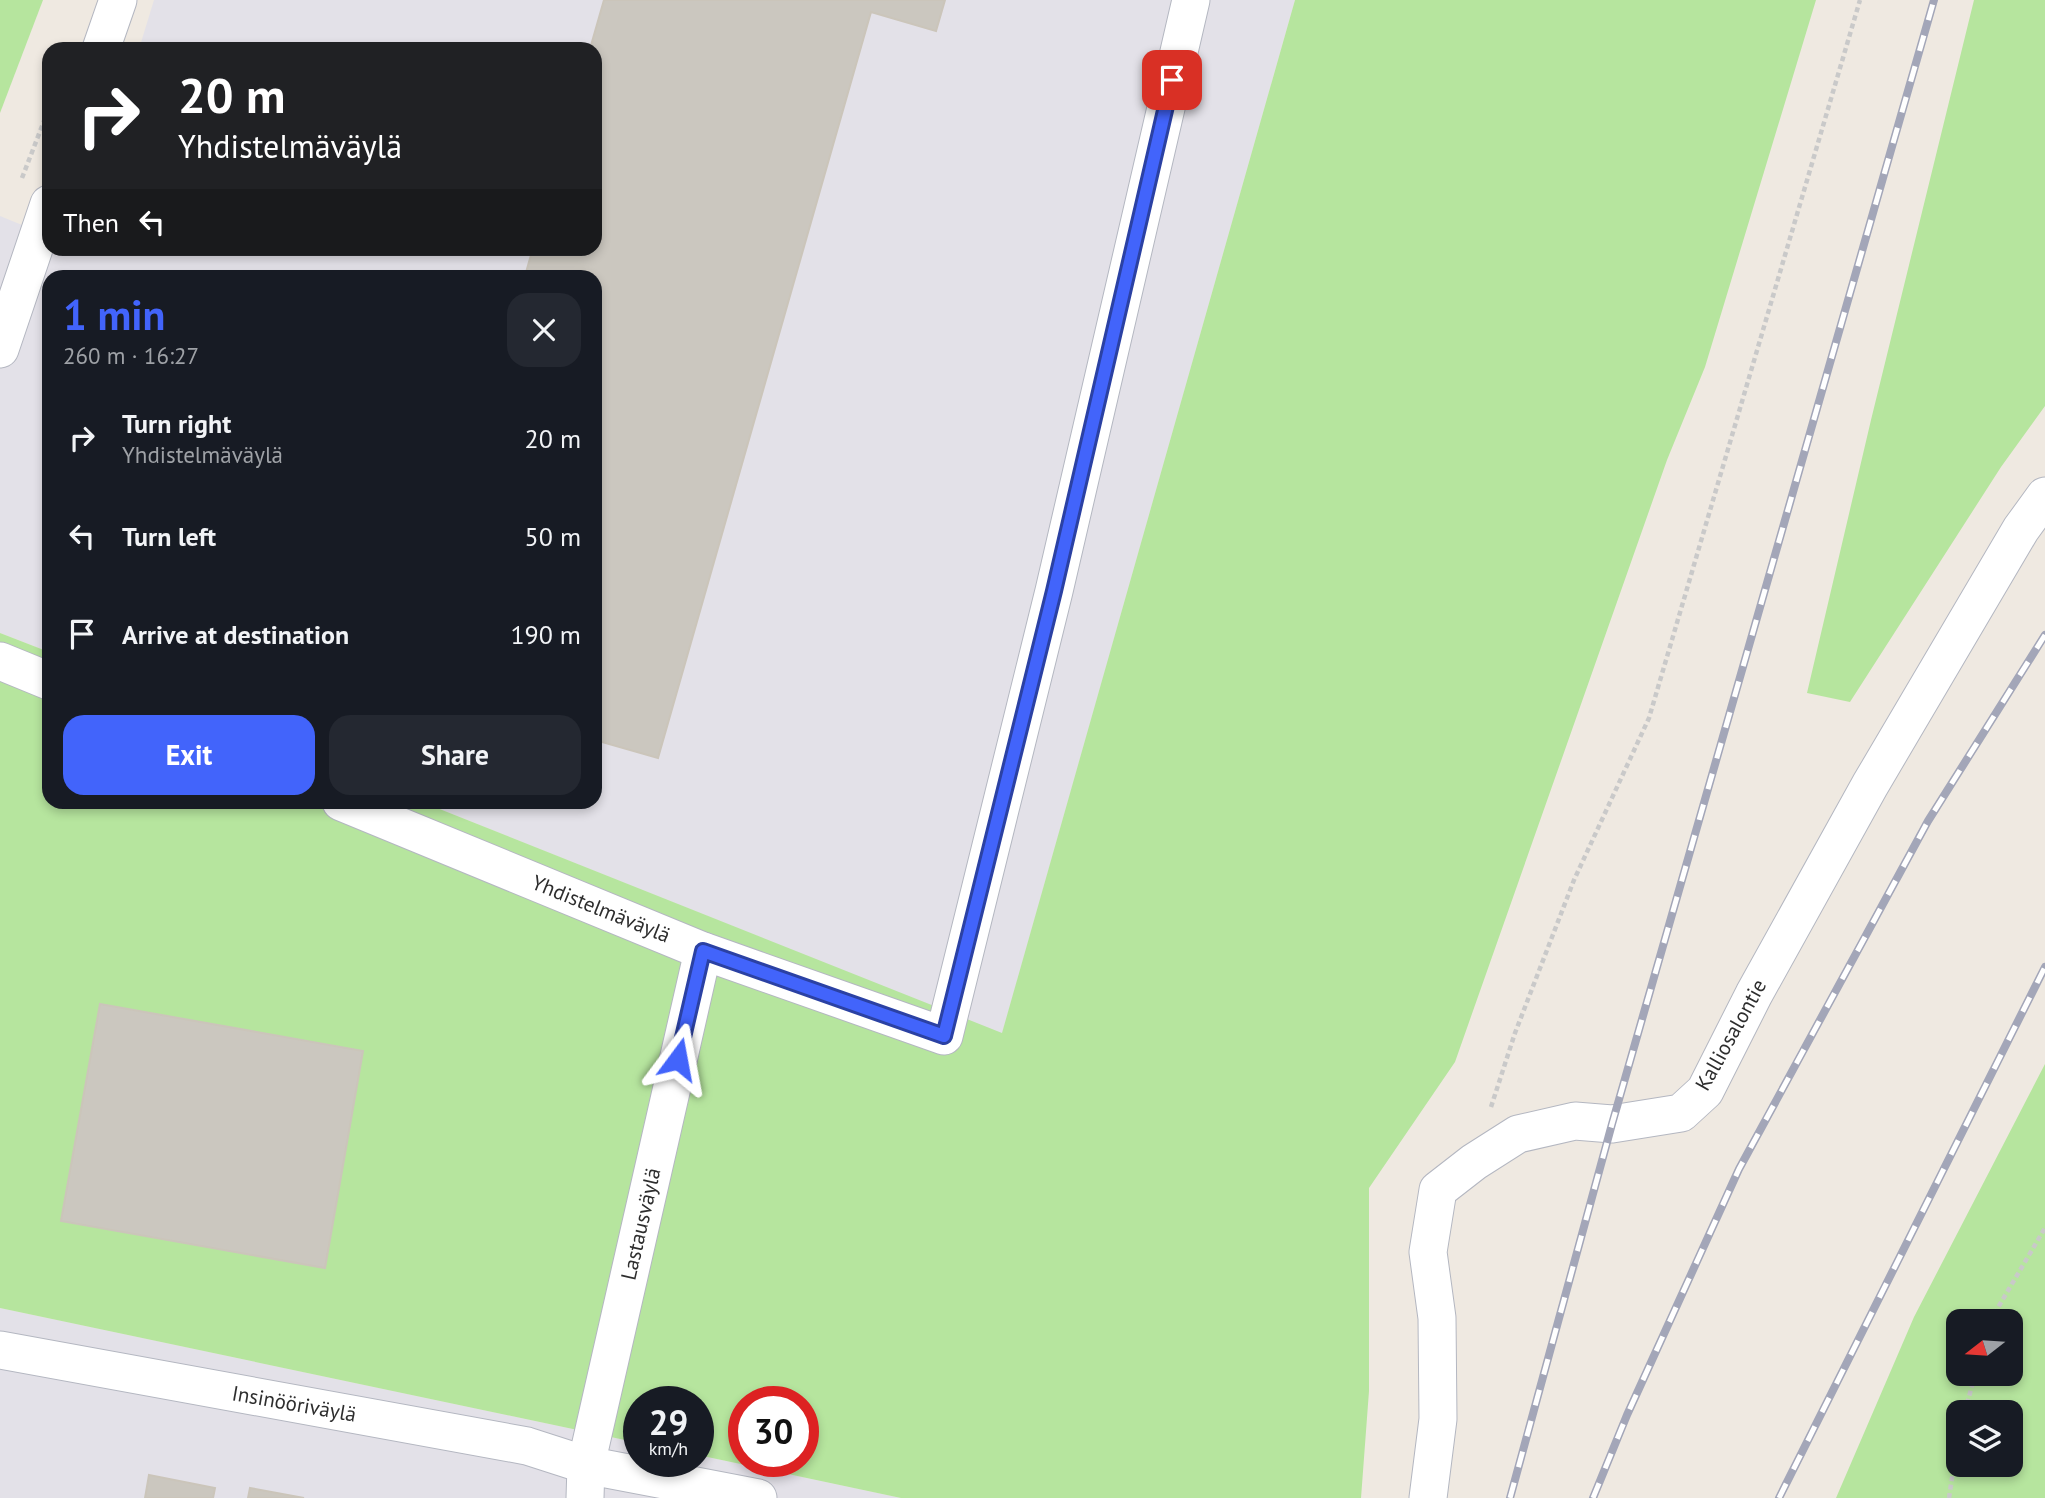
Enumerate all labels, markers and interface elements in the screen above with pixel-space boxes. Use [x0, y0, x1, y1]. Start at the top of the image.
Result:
pin [1142, 50, 1202, 110]
icon: arrive [1153, 61, 1191, 99]
text: 20 m [178, 63, 285, 127]
icon: right [63, 70, 154, 161]
text: Yhdistelmäväylä [178, 125, 402, 167]
icon: left [133, 203, 171, 241]
text: Then [63, 206, 119, 239]
text: 1 min [63, 287, 165, 342]
button: close [507, 293, 581, 367]
text: 260 m · 16:27 [63, 341, 199, 370]
text: Turn right [122, 407, 231, 440]
icon: right [63, 419, 101, 457]
text: 20 m [525, 422, 581, 455]
text: Yhdistelmäväylä [122, 440, 283, 469]
icon: left [63, 517, 101, 555]
text: Turn left [122, 520, 216, 553]
text: 50 m [525, 520, 581, 553]
icon: arrive [63, 615, 101, 653]
text: Arrive at destination [122, 618, 349, 651]
text: 190 m [510, 618, 581, 651]
button: Exit [63, 715, 315, 795]
button: Share [329, 715, 581, 795]
street label: Yhdistelmäväylä [528, 868, 674, 949]
street label: Kalliosalontie [1689, 974, 1772, 1095]
position arrow [641, 1022, 715, 1096]
street label: Lastausväylä [615, 1165, 667, 1283]
north arrow [1946, 1309, 2023, 1386]
map controls [1946, 1309, 2023, 1477]
street label: Insinööriväylä [230, 1379, 358, 1428]
speed limit sign: 30 [728, 1386, 819, 1477]
text: 29 [649, 1399, 688, 1445]
button: layers [1946, 1400, 2023, 1477]
text: km/h [649, 1437, 688, 1460]

